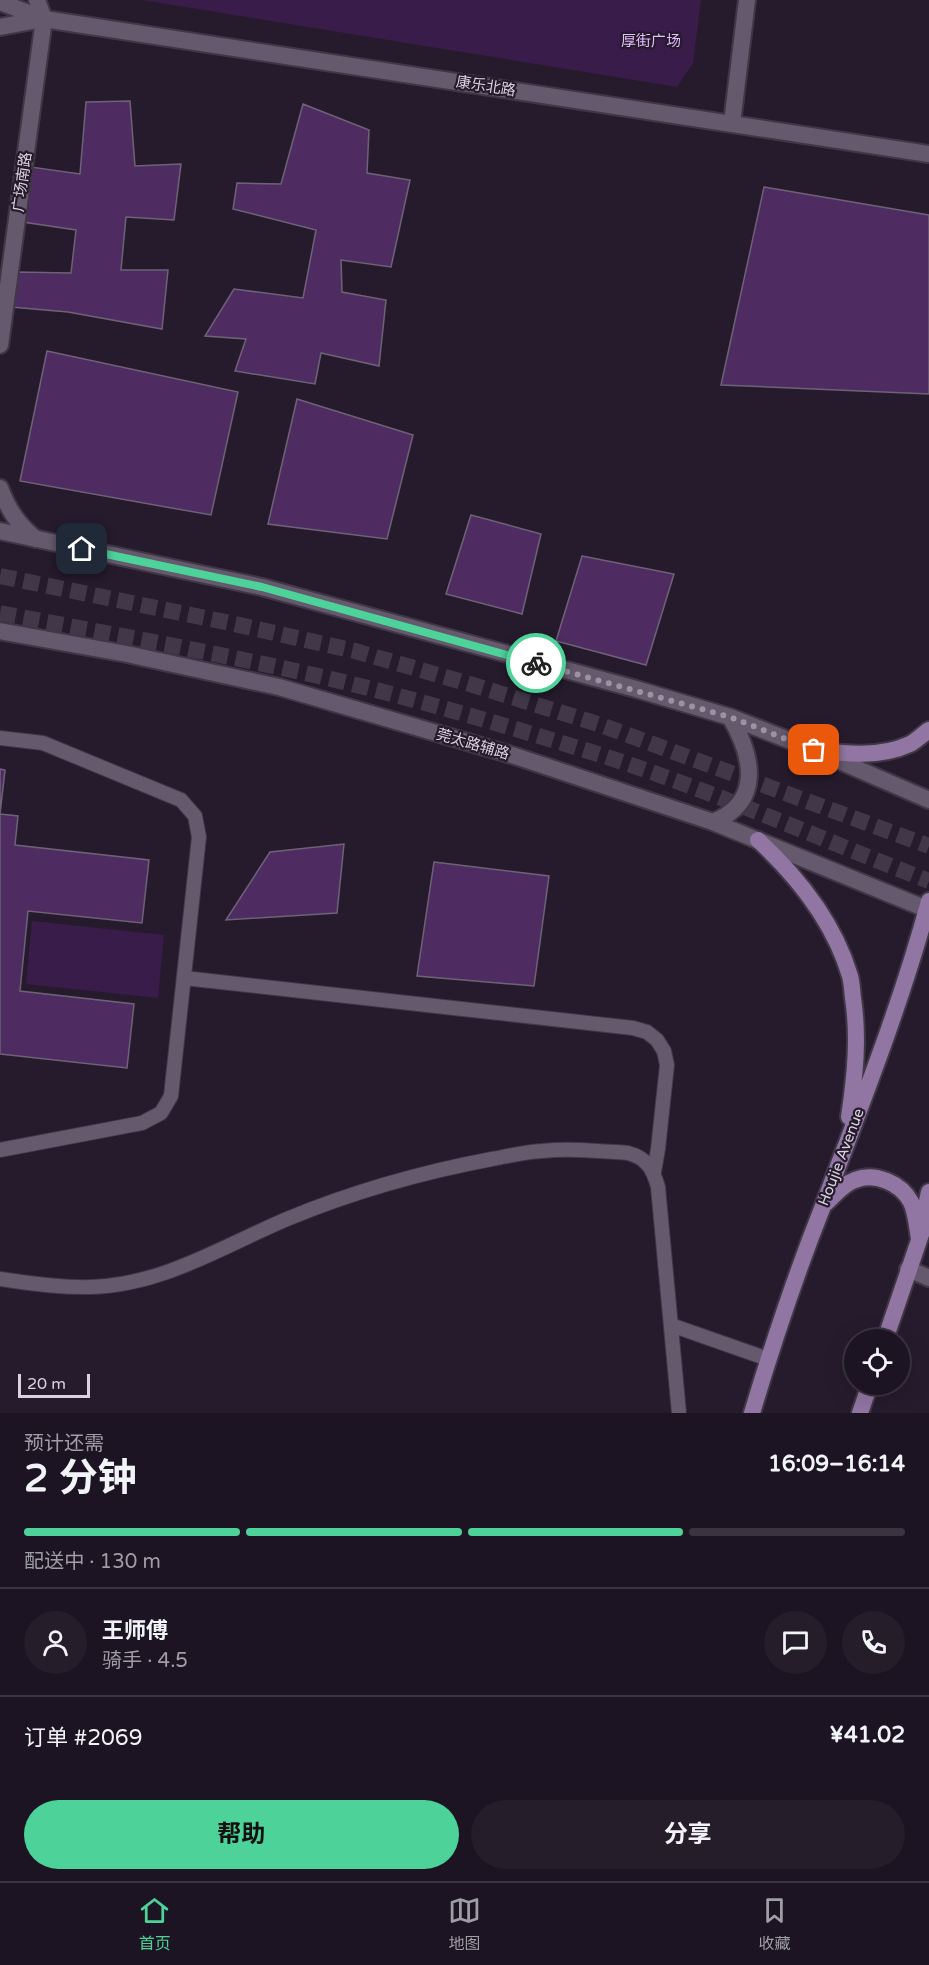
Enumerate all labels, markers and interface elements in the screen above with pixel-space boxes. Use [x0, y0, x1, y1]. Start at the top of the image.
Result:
park label: 厚街广场 [621, 32, 681, 50]
street label: 康乐北路 [455, 72, 517, 100]
street label: 广场南路 [9, 151, 35, 213]
pin [56, 523, 107, 574]
icon: home [65, 532, 98, 565]
courier [506, 633, 566, 693]
icon: bike [520, 647, 553, 680]
pin [788, 724, 839, 775]
street label: 莞太路辅路 [434, 725, 512, 763]
icon: bag [797, 733, 830, 766]
street label: Houjie Avenue [814, 1106, 868, 1208]
map controls [844, 1329, 910, 1395]
button: locate [844, 1329, 910, 1395]
scale bar [18, 1371, 90, 1398]
text: 20 m [27, 1374, 66, 1394]
text: 预计还需 [24, 1432, 104, 1456]
text: 16:09–16:14 [768, 1451, 905, 1477]
text: 2 分钟 [24, 1455, 137, 1502]
text: 配送中 · 130 m [24, 1550, 161, 1574]
button: person [24, 1611, 87, 1674]
button: chat [764, 1611, 827, 1674]
button: phone [842, 1611, 905, 1674]
text: 王师傅 [102, 1618, 168, 1644]
text: 骑手 · 4.5 [102, 1649, 188, 1673]
text: ¥41.02 [830, 1722, 905, 1748]
text: 订单 #2069 [24, 1725, 142, 1751]
button: 帮助 [24, 1800, 459, 1869]
button: 分享 [471, 1800, 905, 1869]
tab: 首页 [138, 1894, 171, 1954]
tab: 地图 [448, 1894, 481, 1954]
tab: 收藏 [758, 1894, 791, 1954]

